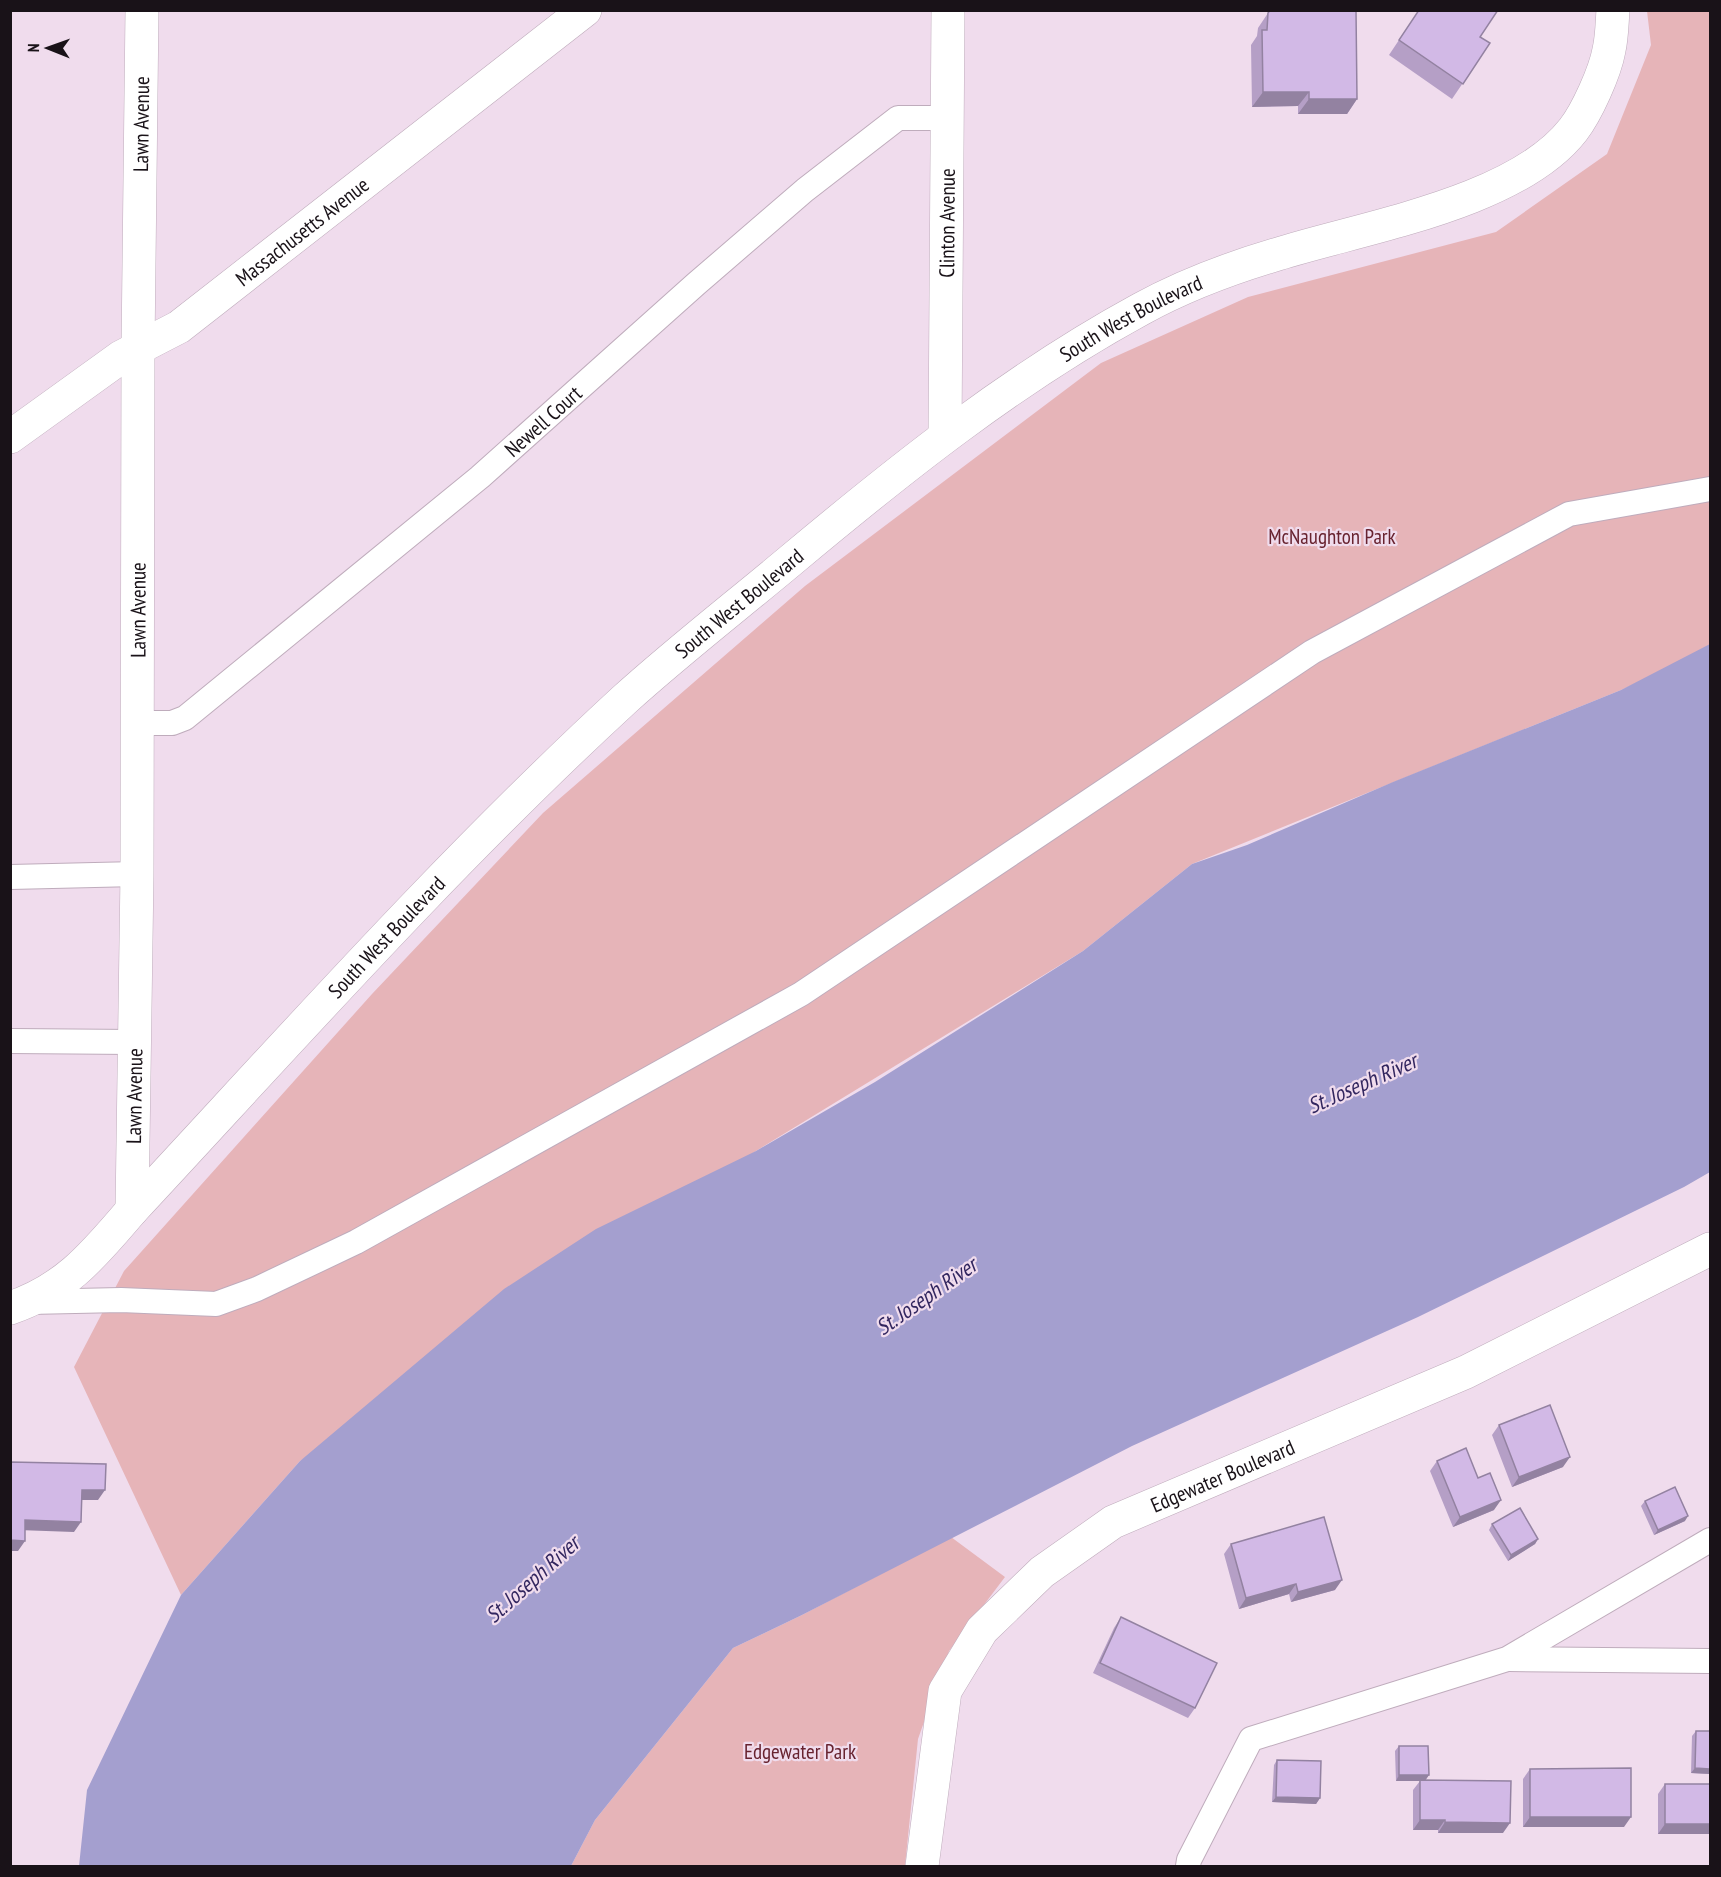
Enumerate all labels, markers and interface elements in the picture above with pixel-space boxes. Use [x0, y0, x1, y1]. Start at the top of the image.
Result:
north arrow [18, 18, 78, 78]
text: N [23, 43, 43, 52]
street label: Lawn Avenue [127, 76, 155, 172]
street label: Clinton Avenue [933, 168, 960, 278]
street label: Massachusetts Avenue [230, 171, 374, 292]
street label: South West Boulevard [1054, 268, 1206, 367]
street label: Newell Court [499, 379, 587, 462]
park label: McNaughton Park [1268, 523, 1396, 550]
street label: South West Boulevard [669, 542, 809, 664]
street label: Lawn Avenue [124, 562, 151, 658]
street label: South West Boulevard [322, 870, 450, 1004]
water label: St. Joseph River [1303, 1045, 1424, 1120]
street label: Lawn Avenue [119, 1048, 148, 1144]
water label: St. Joseph River [870, 1249, 984, 1341]
street label: Edgewater Boulevard [1146, 1433, 1298, 1518]
water label: St. Joseph River [479, 1528, 587, 1628]
park label: Edgewater Park [744, 1738, 856, 1765]

